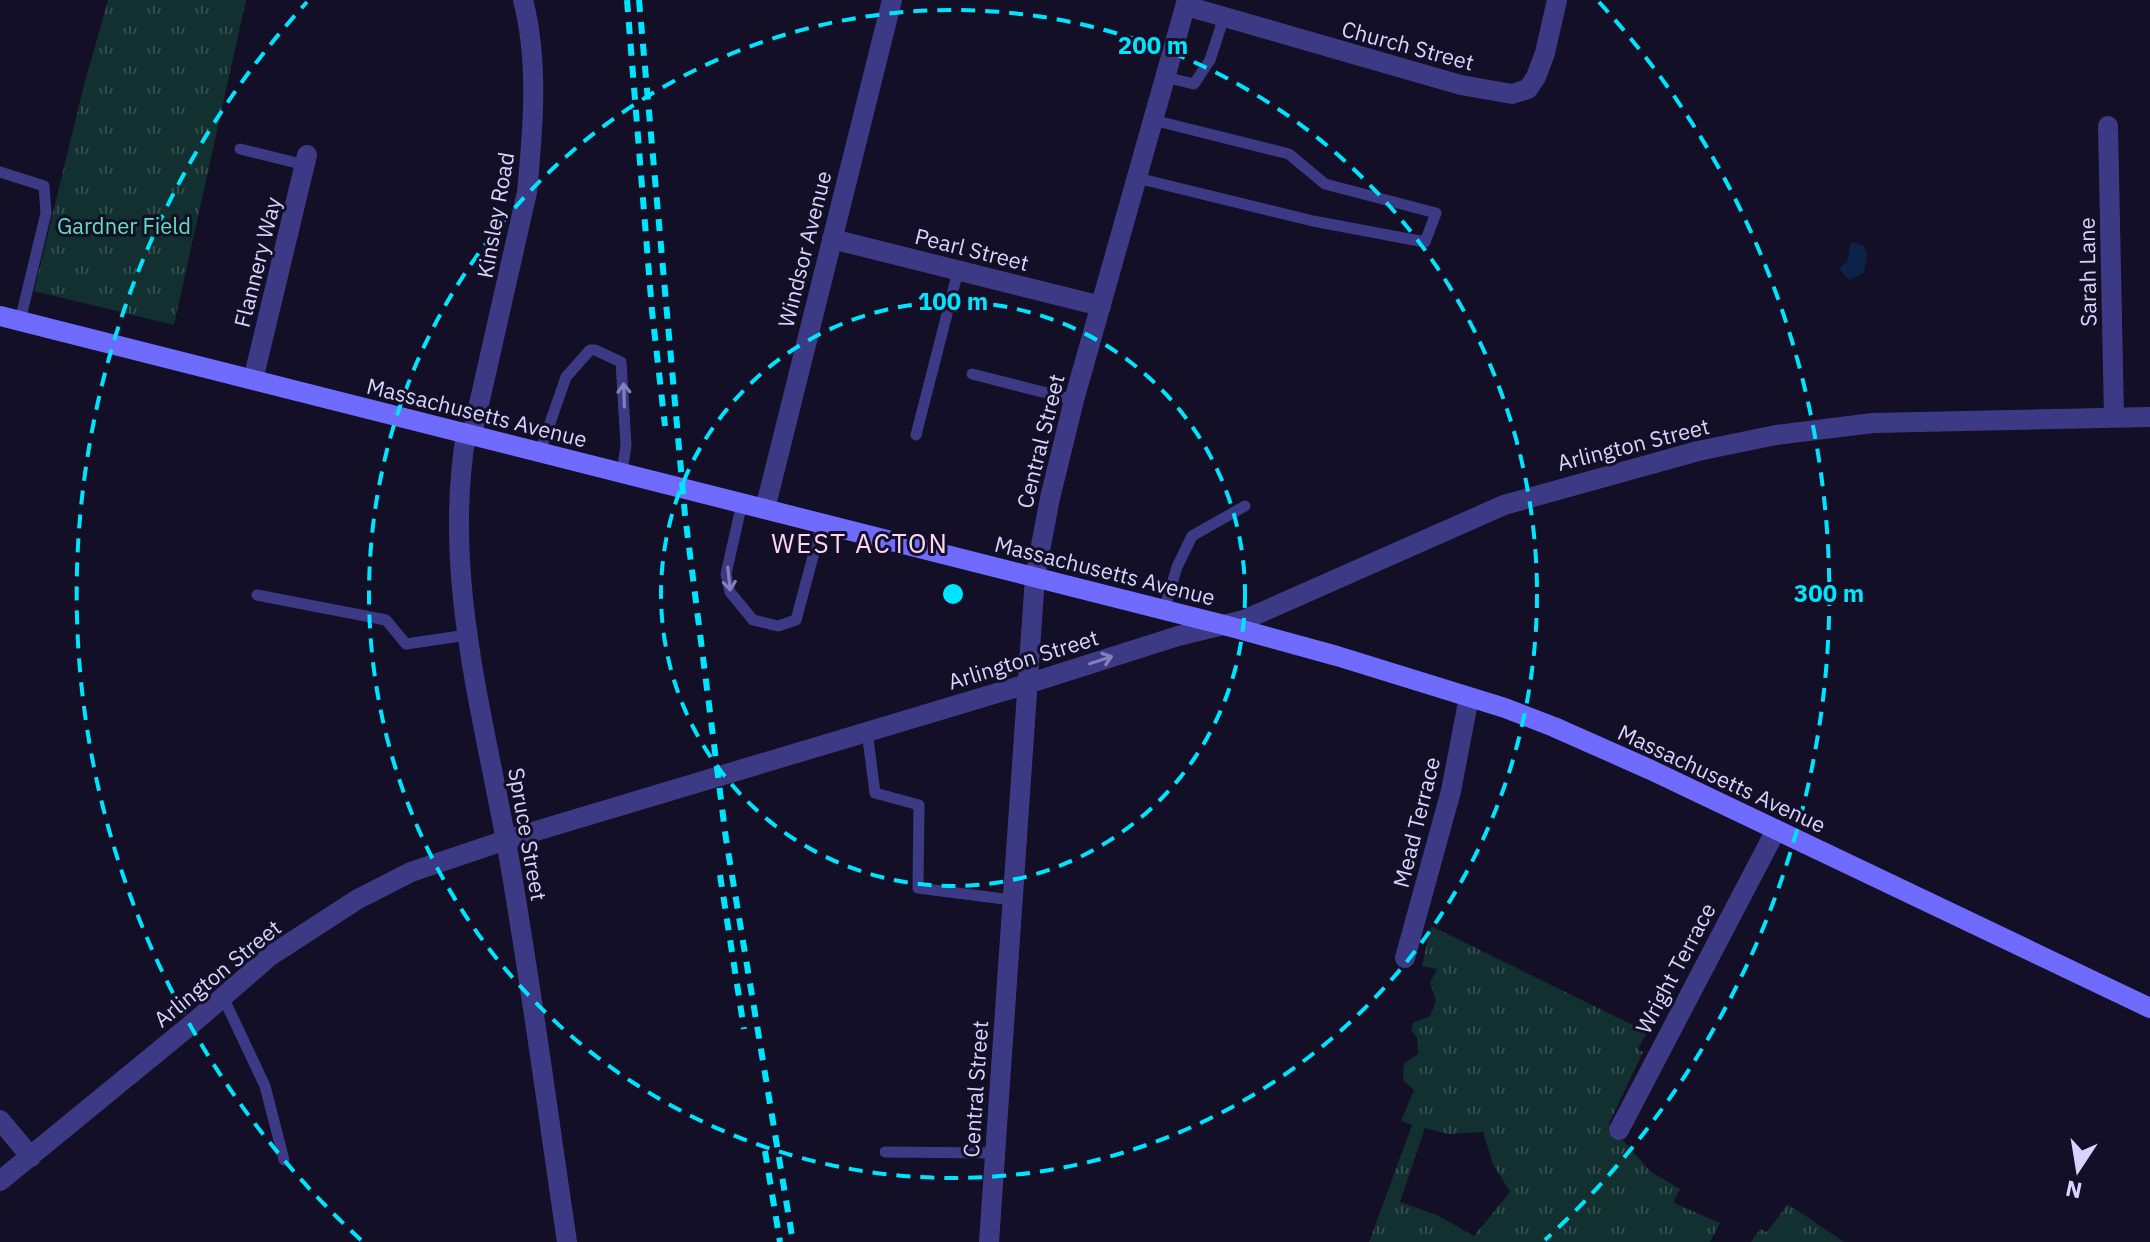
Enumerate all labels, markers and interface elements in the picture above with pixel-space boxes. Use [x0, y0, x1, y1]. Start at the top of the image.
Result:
street label: Church Street [1339, 13, 1477, 77]
text: 200 m [1118, 29, 1188, 61]
street label: Kinsley Road [470, 150, 520, 280]
street label: Windsor Avenue [771, 168, 837, 330]
street label: Flannery Way [227, 194, 287, 330]
park label: Gardner Field [57, 211, 191, 240]
street label: Sarah Lane [2072, 217, 2102, 327]
street label: Pearl Street [912, 221, 1032, 277]
text: 100 m [918, 285, 988, 317]
street label: Massachusetts Avenue [364, 371, 590, 453]
street label: Central Street [1009, 371, 1071, 511]
one-way arrow [617, 382, 632, 409]
street label: Arlington Street [1554, 411, 1712, 477]
district label: WEST ACTON [771, 526, 949, 560]
street label: Massachusetts Avenue [992, 529, 1218, 611]
one-way arrow [722, 565, 737, 592]
text: 300 m [1794, 577, 1864, 609]
centre of rings [939, 580, 967, 608]
street label: Arlington Street [944, 622, 1102, 696]
one-way arrow [1088, 652, 1113, 666]
street label: Massachusetts Avenue [1613, 717, 1831, 839]
street label: Mead Terrace [1386, 754, 1446, 890]
street label: Spruce Street [502, 765, 554, 903]
street label: Wright Terrace [1628, 898, 1722, 1038]
street label: Arlington Street [147, 913, 287, 1033]
street label: Central Street [956, 1020, 994, 1158]
north arrow [2038, 1130, 2118, 1210]
text: N [2063, 1174, 2085, 1206]

